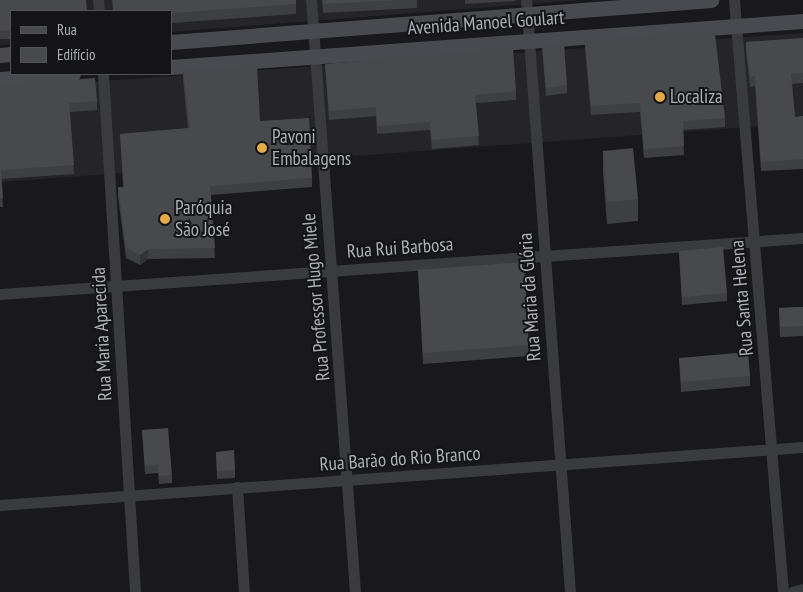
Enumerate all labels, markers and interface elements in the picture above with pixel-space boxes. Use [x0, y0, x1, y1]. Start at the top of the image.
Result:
street label: Avenida Manoel Goulart [407, 6, 565, 40]
legend [10, 10, 172, 75]
text: Rua [57, 20, 77, 39]
text: Edifício [57, 45, 95, 64]
place label: Localiza [670, 86, 723, 108]
marker: Localiza [654, 91, 666, 103]
place label: Pavoni Embalagens [272, 126, 351, 170]
marker: Pavoni Embalagens [256, 142, 268, 154]
place label: Paróquia São José [175, 197, 232, 241]
street label: Rua Professor Hugo Miele [297, 212, 335, 382]
marker: Paróquia São José [159, 213, 171, 225]
street label: Rua Maria da Glória [514, 232, 546, 362]
street label: Rua Rui Barbosa [346, 233, 454, 263]
street label: Rua Santa Helena [726, 239, 758, 357]
street label: Rua Maria Aparecida [87, 266, 117, 402]
street label: Rua Barão do Rio Branco [319, 442, 481, 476]

